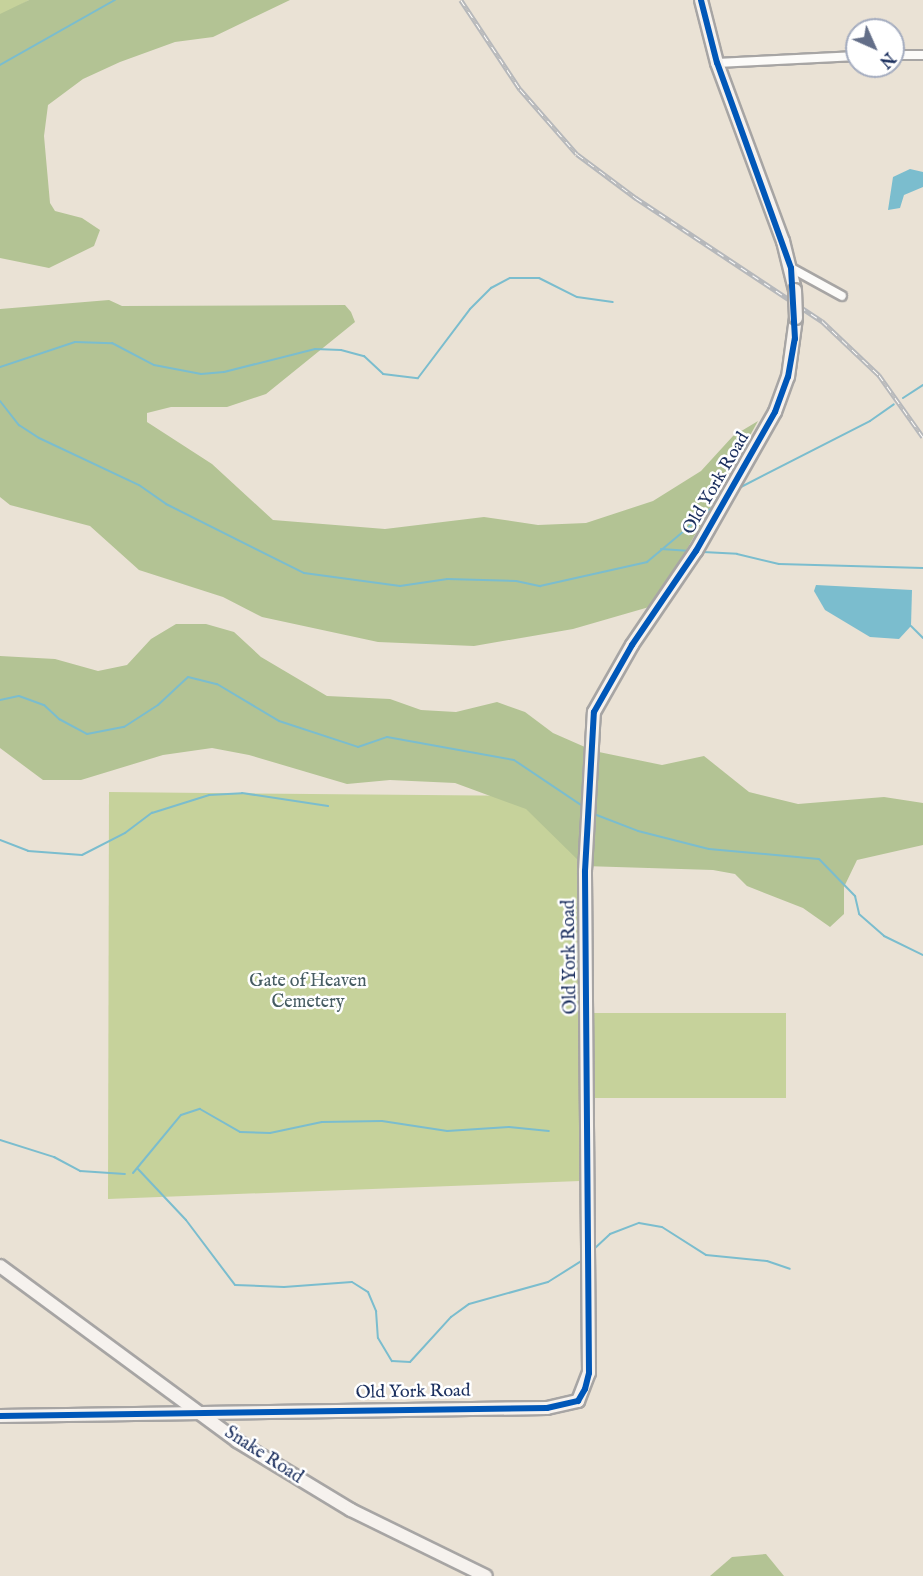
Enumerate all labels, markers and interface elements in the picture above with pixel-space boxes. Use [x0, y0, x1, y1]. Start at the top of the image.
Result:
north arrow [845, 18, 905, 78]
text: N [874, 47, 898, 71]
street label: Old York Road [679, 429, 755, 539]
street label: Old York Road [559, 899, 583, 1015]
park label: Gate of Heaven Cemetery [249, 972, 367, 1014]
street label: Old York Road [355, 1381, 471, 1405]
street label: Snake Road [220, 1423, 306, 1489]

